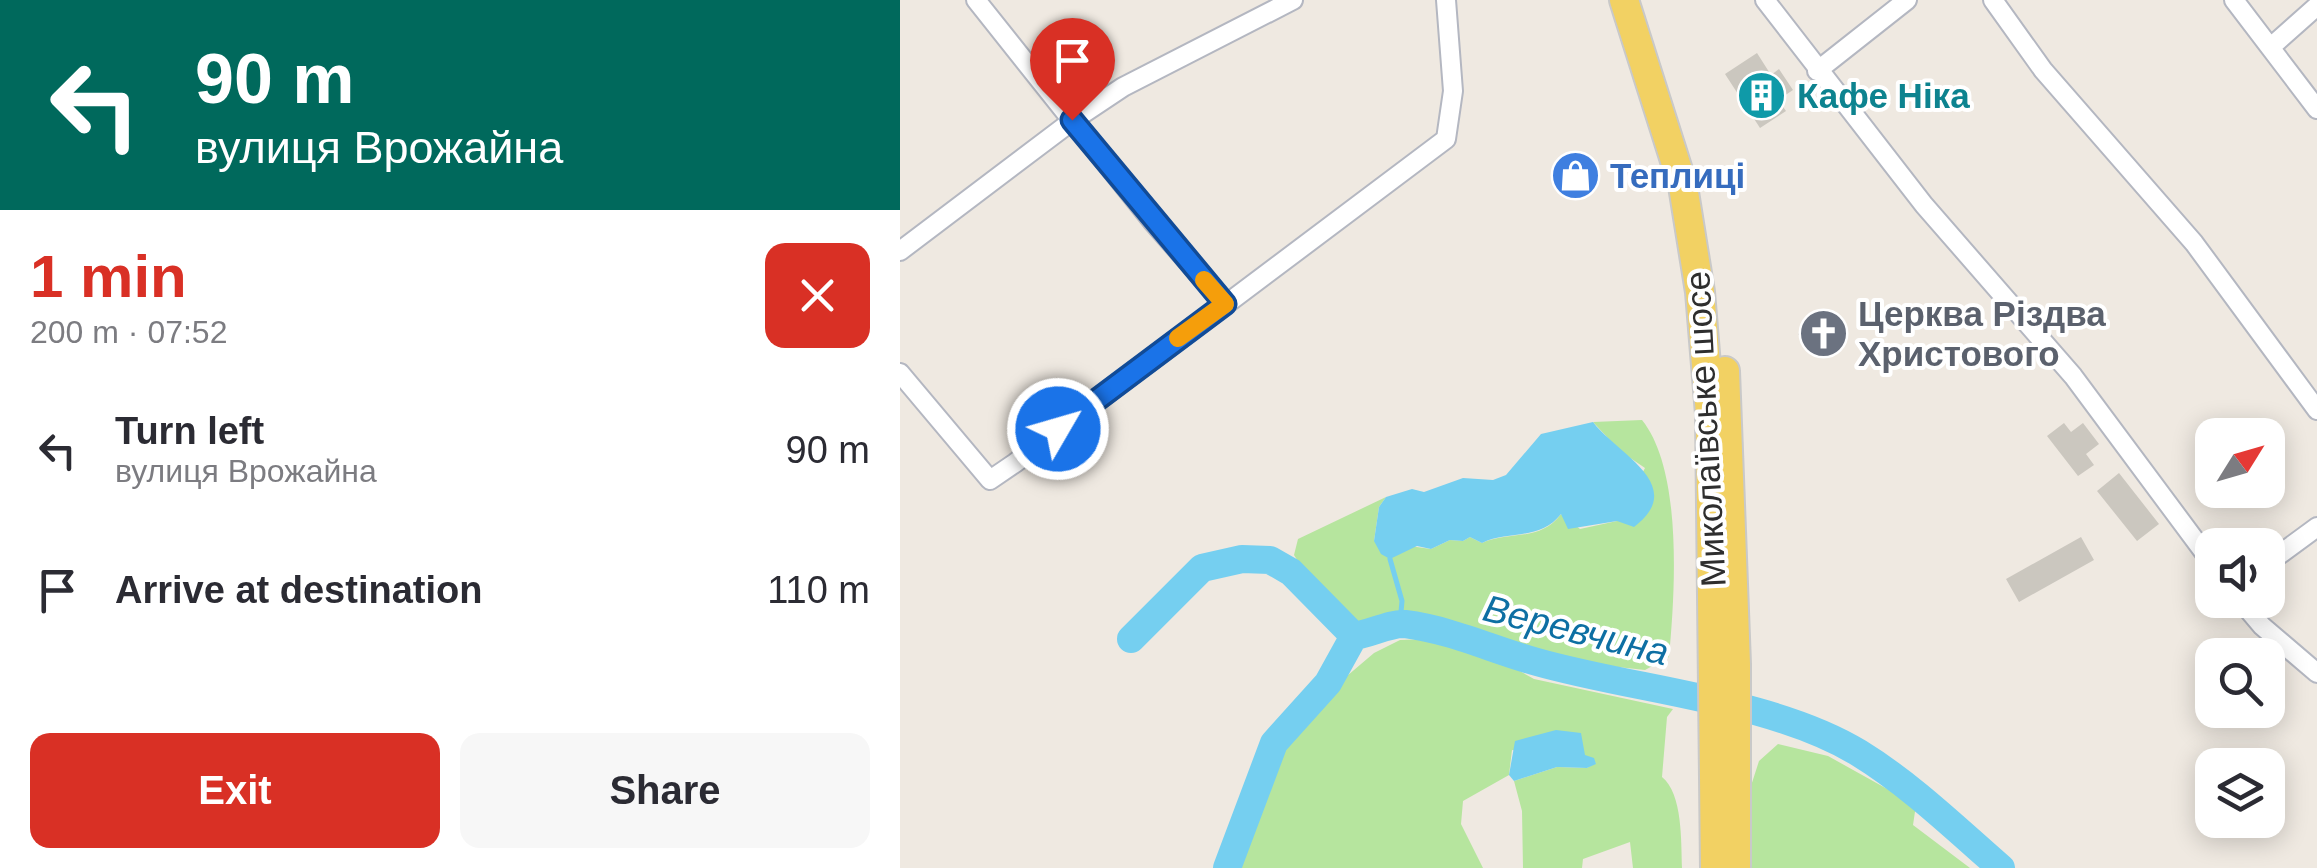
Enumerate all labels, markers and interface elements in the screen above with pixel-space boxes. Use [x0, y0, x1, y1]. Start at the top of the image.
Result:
pin [1030, 18, 1115, 121]
icon: arrive [1045, 33, 1100, 88]
icon: left [30, 40, 160, 170]
text: 90 m [195, 40, 355, 118]
building icon: Кафе Ніка [1736, 69, 1788, 121]
place label: Кафе Ніка [1797, 76, 1970, 115]
text: вулиця Врожайна [195, 122, 563, 173]
shop icon: Теплиці [1549, 149, 1601, 201]
place label: Теплиці [1610, 156, 1745, 195]
text: 1 min [30, 243, 187, 310]
button: close [765, 243, 870, 348]
street label: Миколаївське шосе [1677, 270, 1733, 588]
place label: Церква Різдва Христового [1858, 294, 2106, 373]
church icon: Церква Різдва Христового [1797, 307, 1849, 359]
text: 200 m · 07:52 [30, 314, 227, 350]
position arrow [1006, 377, 1110, 481]
text: Turn left [115, 410, 264, 452]
north arrow [2195, 418, 2285, 508]
map controls [2195, 418, 2285, 838]
icon: left [30, 423, 85, 478]
text: 90 m [786, 429, 870, 471]
text: вулиця Врожайна [115, 453, 377, 489]
button: sound [2195, 528, 2285, 618]
icon: arrive [30, 563, 85, 618]
text: Arrive at destination [115, 569, 482, 611]
text: 110 m [767, 569, 870, 611]
water label: Веревчина [1479, 587, 1673, 673]
button: search [2195, 638, 2285, 728]
button: Exit [30, 733, 440, 848]
button: Share [460, 733, 870, 848]
button: layers [2195, 748, 2285, 838]

